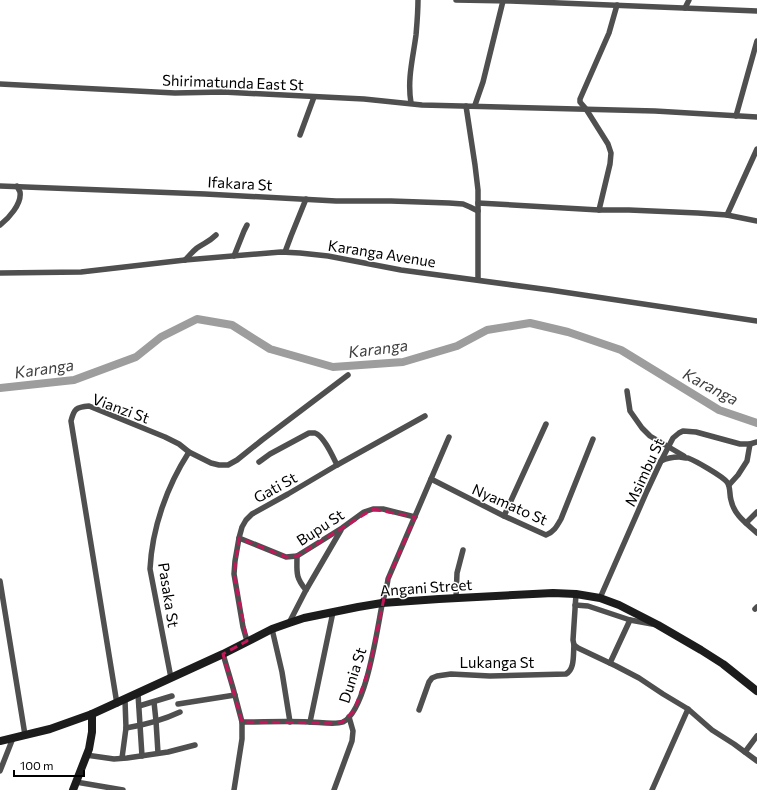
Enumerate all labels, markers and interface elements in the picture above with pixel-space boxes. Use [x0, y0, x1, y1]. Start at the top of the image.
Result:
street label: Shirimatunda East St [162, 71, 304, 93]
street label: Ifakara St [207, 172, 273, 194]
street label: Karanga Avenue [327, 236, 437, 270]
water label: Karanga [347, 335, 409, 361]
water label: Karanga [13, 354, 75, 382]
water label: Karanga [680, 364, 742, 408]
street label: Vianzi St [90, 389, 152, 427]
street label: Msimbu St [620, 435, 668, 509]
street label: Gati St [250, 468, 300, 506]
street label: Nyamato St [470, 479, 550, 529]
street label: Bupu St [293, 505, 347, 549]
street label: Pasaka St [155, 561, 183, 629]
street label: Angani Street [379, 575, 473, 599]
street label: Dunia St [335, 645, 369, 705]
street label: Lukanga St [459, 653, 535, 671]
scale bar [14, 752, 84, 778]
text: 100 m [20, 758, 54, 772]

